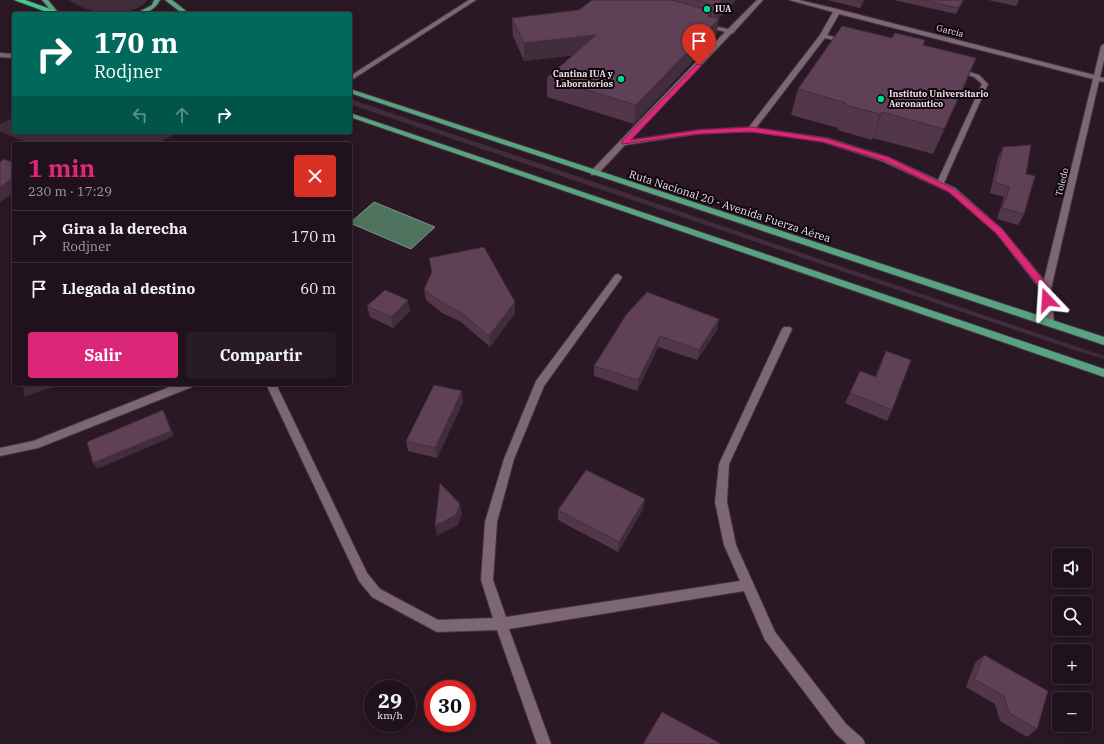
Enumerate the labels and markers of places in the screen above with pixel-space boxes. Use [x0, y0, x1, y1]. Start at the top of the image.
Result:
place label: IUA [715, 3, 732, 14]
marker: IUA [702, 4, 712, 14]
pin [682, 24, 716, 65]
place label: Cantina IUA y Laboratorios [553, 68, 614, 89]
marker: Cantina IUA y Laboratorios [616, 74, 626, 84]
place label: Instituto Universitario Aeronautico [889, 88, 988, 109]
marker: Instituto Universitario Aeronautico [876, 94, 886, 104]

